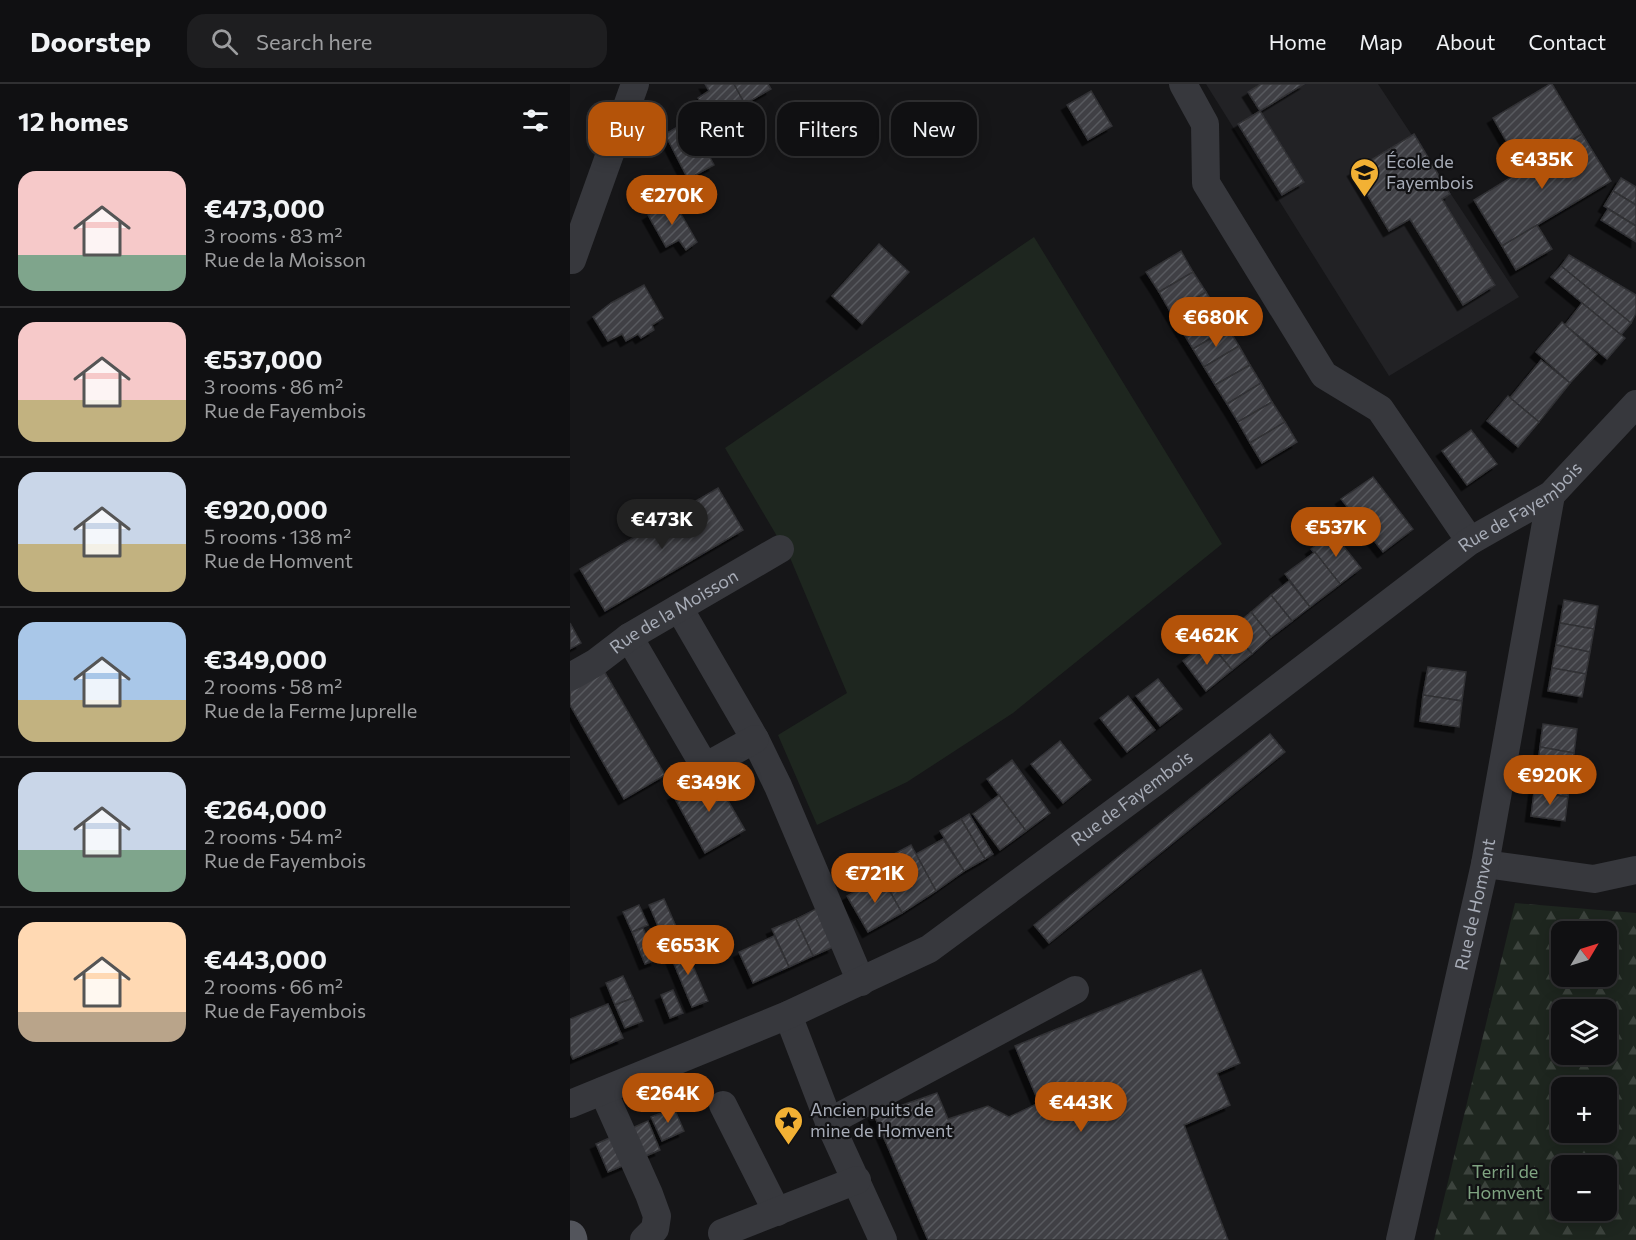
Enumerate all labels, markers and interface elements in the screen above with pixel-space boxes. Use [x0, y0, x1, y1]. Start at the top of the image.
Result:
search box [187, 14, 607, 68]
text: Doorstep [30, 24, 151, 58]
icon: search [208, 25, 241, 58]
text: Search here [256, 28, 372, 55]
text: Home [1269, 29, 1326, 54]
text: Map [1359, 29, 1403, 54]
text: About [1436, 29, 1495, 54]
text: Contact [1528, 29, 1606, 54]
chip: Buy [588, 102, 666, 156]
chip: Rent [678, 102, 765, 156]
chip: Filters [777, 102, 879, 156]
chip: New [891, 102, 977, 156]
icon: filters [519, 104, 552, 137]
text: 12 homes [18, 105, 129, 136]
pin: €435K [1500, 139, 1584, 190]
text: €435K [1510, 146, 1574, 170]
place label: École de Fayembois [1386, 150, 1474, 193]
school or university icon: École de Fayembois [1349, 156, 1381, 198]
pin: €270K [630, 175, 714, 226]
text: €270K [640, 182, 704, 206]
text: €473,000 [204, 192, 325, 223]
icon: home [66, 195, 138, 267]
text: 3 rooms · 83 m² [204, 223, 343, 247]
text: Rue de la Moisson [204, 247, 366, 271]
pin: €680K [1174, 297, 1258, 348]
text: €680K [1183, 304, 1249, 328]
text: €537,000 [204, 343, 323, 374]
icon: home [66, 346, 138, 418]
text: 3 rooms · 86 m² [204, 374, 343, 398]
text: Rue de Fayembois [204, 398, 366, 422]
street label: Rue de Fayembois [1453, 457, 1586, 556]
text: €920,000 [204, 493, 328, 524]
icon: home [66, 496, 138, 568]
pin: €473K [620, 499, 704, 550]
text: €473K [631, 506, 693, 530]
pin: €537K [1294, 507, 1378, 558]
text: €537K [1305, 514, 1367, 538]
text: 5 rooms · 138 m² [204, 524, 351, 548]
text: Rue de Homvent [204, 548, 353, 572]
street label: Rue de la Moisson [605, 564, 742, 658]
pin: €462K [1165, 615, 1249, 666]
text: €462K [1175, 622, 1239, 646]
text: €349,000 [204, 643, 327, 674]
icon: home [66, 646, 138, 718]
text: 2 rooms · 58 m² [204, 674, 342, 698]
text: Rue de la Ferme Juprelle [204, 698, 417, 722]
street label: Rue de Fayembois [1066, 745, 1197, 850]
pin: €920K [1508, 755, 1592, 806]
pin: €349K [667, 762, 751, 813]
text: €920K [1518, 762, 1582, 786]
text: €349K [677, 769, 741, 793]
text: €264,000 [204, 793, 327, 824]
icon: home [66, 796, 138, 868]
text: 2 rooms · 54 m² [204, 824, 342, 848]
street label: Rue de Homvent [1449, 837, 1499, 972]
text: Rue de Fayembois [204, 848, 366, 872]
pin: €721K [833, 853, 917, 904]
text: €721K [845, 860, 905, 884]
north arrow [1551, 921, 1617, 987]
map controls [1551, 921, 1617, 1221]
pin: €653K [646, 925, 730, 976]
text: €653K [656, 932, 720, 956]
text: €443,000 [204, 943, 327, 974]
icon: home [66, 946, 138, 1018]
text: 2 rooms · 66 m² [204, 974, 343, 998]
text: Rue de Fayembois [204, 998, 366, 1022]
button: layers [1551, 999, 1617, 1065]
pin: €264K [626, 1073, 710, 1124]
button: + [1551, 1077, 1617, 1143]
text: €264K [636, 1080, 700, 1104]
pin: €443K [1039, 1082, 1123, 1133]
text: €443K [1049, 1089, 1113, 1113]
place label: Ancien puits de mine de Homvent [810, 1098, 953, 1141]
place icon: Ancien puits de mine de Homvent [773, 1104, 805, 1146]
button: − [1551, 1155, 1617, 1221]
park label: Terril de Homvent [1467, 1160, 1543, 1203]

